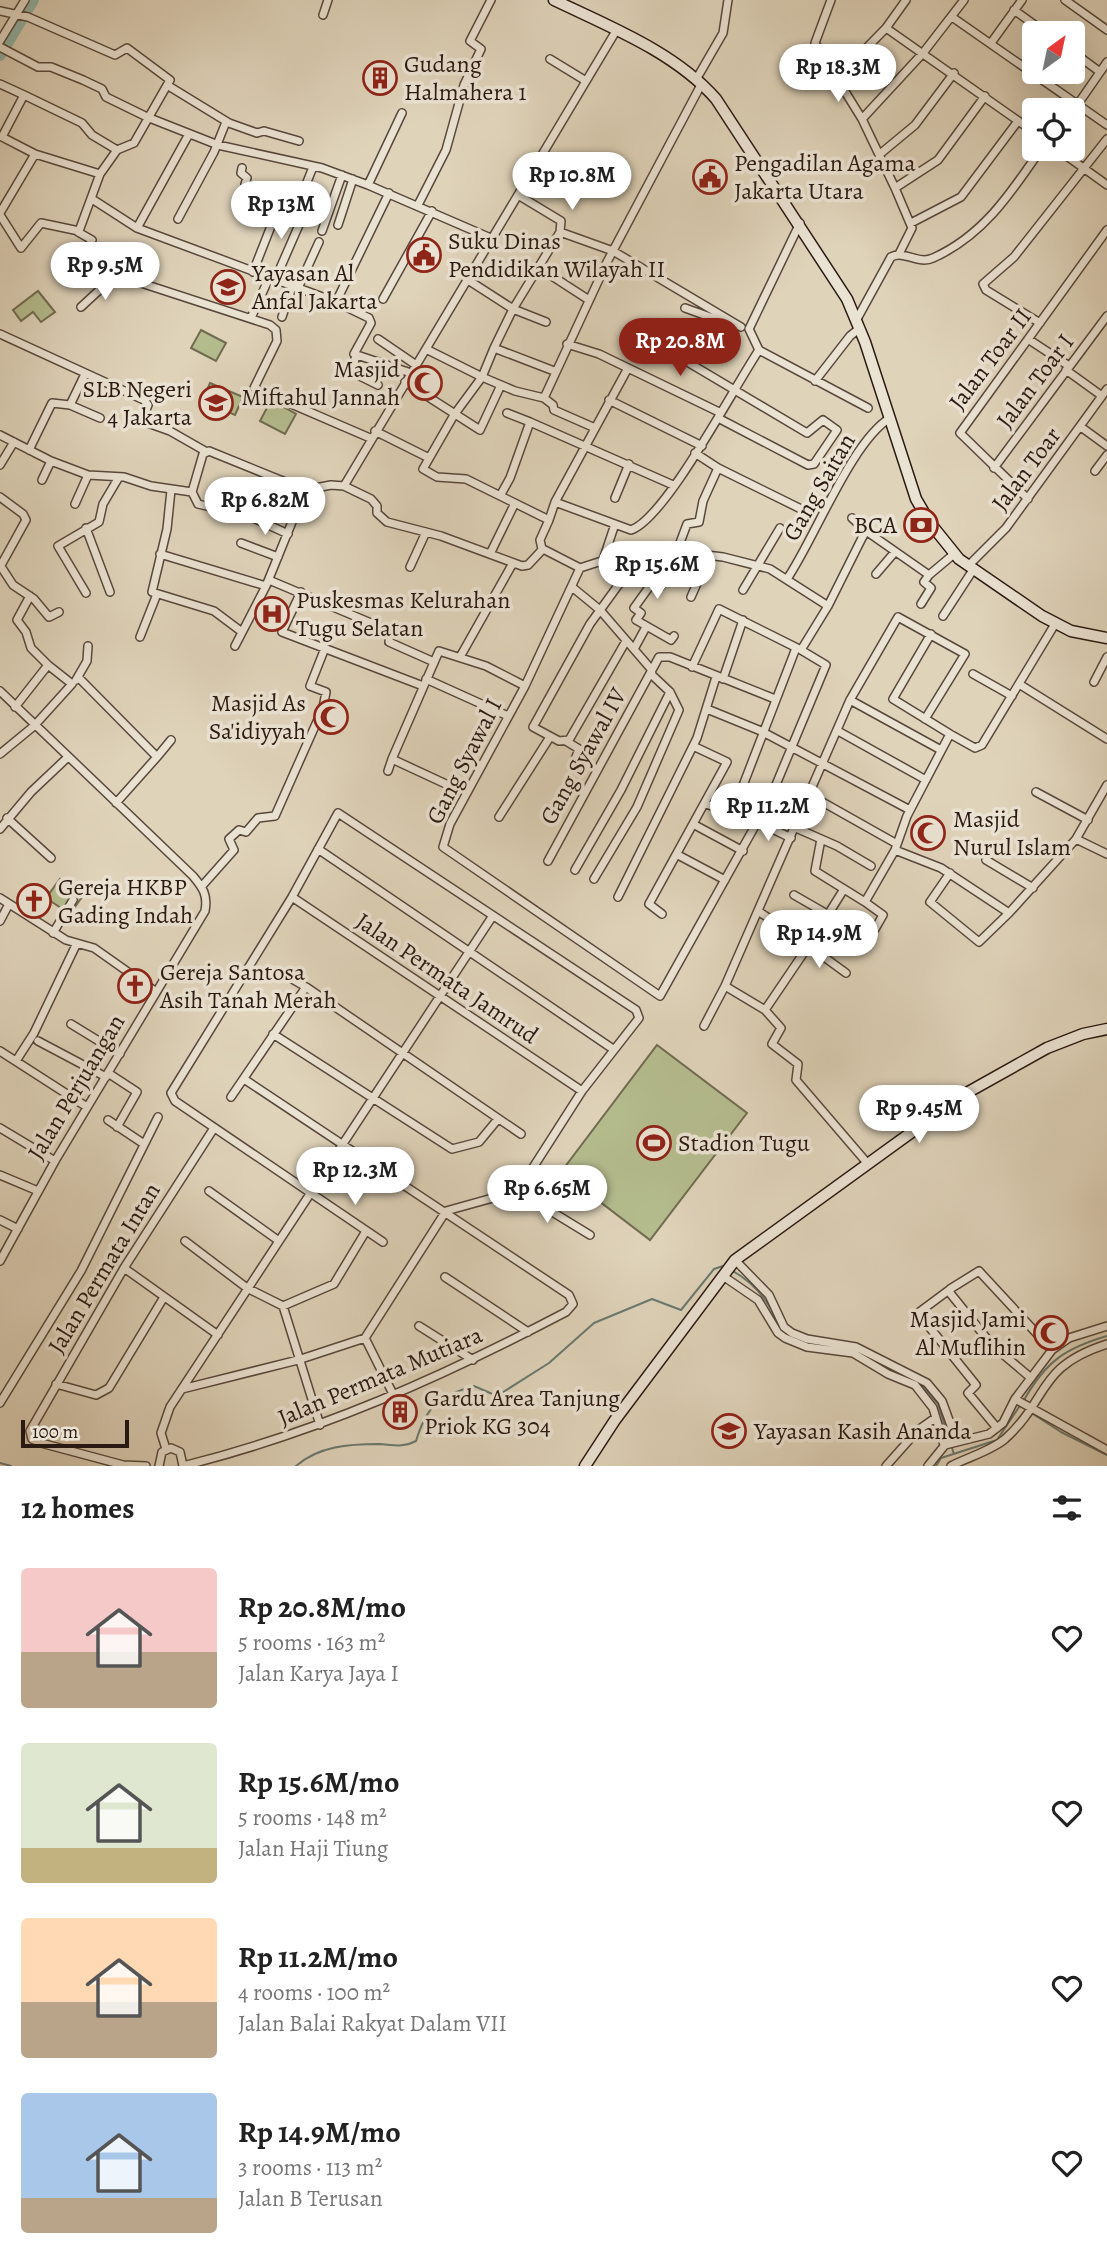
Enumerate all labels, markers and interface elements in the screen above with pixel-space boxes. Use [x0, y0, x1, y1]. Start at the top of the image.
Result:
north arrow [1022, 21, 1085, 84]
map controls [1022, 21, 1085, 161]
pin: Rp 18.3M [766, 44, 910, 104]
place label: Gudang Halmahera 1 [404, 48, 526, 108]
text: Rp 18.3M [795, 51, 881, 82]
building icon: Gudang Halmahera 1 [361, 59, 399, 97]
button: locate [1022, 98, 1085, 161]
place label: Pengadilan Agama Jakarta Utara [734, 147, 916, 207]
pin: Rp 10.8M [500, 152, 644, 212]
public building icon: Pengadilan Agama Jakarta Utara [691, 158, 729, 196]
text: Rp 10.8M [528, 159, 616, 190]
pin: Rp 13M [224, 182, 338, 241]
text: Rp 13M [247, 188, 315, 219]
place label: Suku Dinas Pendidikan Wilayah II [448, 225, 665, 285]
public building icon: Suku Dinas Pendidikan Wilayah II [405, 236, 443, 274]
pin: Rp 9.5M [40, 243, 170, 302]
text: Rp 9.5M [67, 249, 143, 280]
place label: Yayasan Al Anfal Jakarta [251, 257, 378, 317]
school or university icon: Yayasan Al Anfal Jakarta [209, 268, 247, 306]
street label: Jalan Toar II [943, 303, 1037, 415]
pin: Rp 20.8M [608, 318, 752, 378]
text: Rp 20.8M [635, 325, 725, 356]
street label: Jalan Toar I [990, 328, 1080, 434]
place label: Masjid Miftahul Jannah [241, 353, 400, 413]
mosque icon: Masjid Miftahul Jannah [406, 364, 444, 402]
place label: SLB Negeri 4 Jakarta [82, 373, 193, 433]
school or university icon: SLB Negeri 4 Jakarta [197, 384, 235, 422]
street label: Jalan Toar [984, 421, 1068, 517]
street label: Gang Saitan [775, 427, 863, 547]
pin: Rp 6.82M [193, 477, 337, 537]
text: Rp 6.82M [220, 484, 310, 515]
bank icon: BCA [902, 506, 940, 544]
place label: BCA [854, 509, 898, 541]
pin: Rp 15.6M [585, 542, 729, 601]
text: Rp 15.6M [614, 548, 700, 579]
place label: Puskesmas Kelurahan Tugu Selatan [296, 584, 511, 644]
hospital icon: Puskesmas Kelurahan Tugu Selatan [253, 595, 291, 633]
street label: Gang Syawal IV [532, 682, 634, 830]
place label: Masjid As Sa'idiyyah [209, 687, 306, 747]
street label: Gang Syawal I [419, 693, 509, 829]
mosque icon: Masjid As Sa'idiyyah [312, 698, 350, 736]
pin: Rp 11.2M [696, 784, 840, 843]
text: Rp 11.2M [726, 790, 810, 821]
place label: Masjid Nurul Islam [953, 803, 1071, 863]
mosque icon: Masjid Nurul Islam [909, 814, 947, 852]
place label: Gereja HKBP Gading Indah [58, 871, 193, 931]
church icon: Gereja HKBP Gading Indah [15, 882, 53, 920]
street label: Jalan Permata Jamrud [349, 905, 545, 1051]
pin: Rp 14.9M [747, 911, 891, 970]
text: Rp 14.9M [776, 917, 862, 948]
place label: Gereja Santosa Asih Tanah Merah [159, 956, 337, 1016]
church icon: Gereja Santosa Asih Tanah Merah [116, 967, 154, 1005]
street label: Jalan Perjuangan [20, 1008, 132, 1166]
pin: Rp 9.45M [847, 1086, 991, 1145]
text: Rp 9.45M [875, 1092, 963, 1123]
sports icon: Stadion Tugu [635, 1124, 673, 1162]
place label: Stadion Tugu [678, 1127, 810, 1159]
pin: Rp 12.3M [283, 1148, 427, 1207]
text: Rp 12.3M [312, 1154, 398, 1185]
pin: Rp 6.65M [475, 1166, 619, 1225]
text: Rp 6.65M [503, 1172, 591, 1203]
street label: Jalan Permata Intan [40, 1177, 168, 1359]
place label: Masjid Jami Al Muflihin [910, 1303, 1026, 1363]
mosque icon: Masjid Jami Al Muflihin [1032, 1314, 1070, 1352]
street label: Jalan Permata Mutiara [273, 1318, 488, 1434]
place label: Gardu Area Tanjung Priok KG 304 [424, 1382, 620, 1442]
building icon: Gardu Area Tanjung Priok KG 304 [381, 1393, 419, 1431]
school or university icon: Yayasan Kasih Ananda [710, 1412, 748, 1450]
place label: Yayasan Kasih Ananda [753, 1415, 972, 1447]
scale bar [21, 1417, 130, 1449]
text: 100 m [32, 1419, 78, 1445]
text: 12 homes [21, 1488, 134, 1528]
icon: filters [1048, 1489, 1086, 1527]
text: Rp 20.8M/mo [238, 1587, 406, 1627]
icon: home [77, 1596, 161, 1680]
icon: heart [1048, 1619, 1086, 1657]
text: 5 rooms · 163 m² [238, 1627, 385, 1658]
text: Jalan Karya Jaya I [238, 1658, 399, 1689]
text: Rp 15.6M/mo [238, 1762, 400, 1802]
icon: home [77, 1771, 161, 1855]
icon: heart [1048, 1794, 1086, 1832]
text: 5 rooms · 148 m² [238, 1802, 387, 1833]
text: Jalan Haji Tiung [238, 1833, 388, 1864]
text: Rp 11.2M/mo [238, 1937, 398, 1977]
icon: home [77, 1946, 161, 2030]
icon: heart [1048, 1969, 1086, 2007]
text: 4 rooms · 100 m² [238, 1977, 390, 2008]
text: Jalan Balai Rakyat Dalam VII [238, 2008, 507, 2039]
text: Rp 14.9M/mo [238, 2112, 401, 2152]
icon: home [77, 2121, 161, 2205]
icon: heart [1048, 2144, 1086, 2182]
text: 3 rooms · 113 m² [238, 2152, 382, 2183]
text: Jalan B Terusan [238, 2183, 383, 2214]

